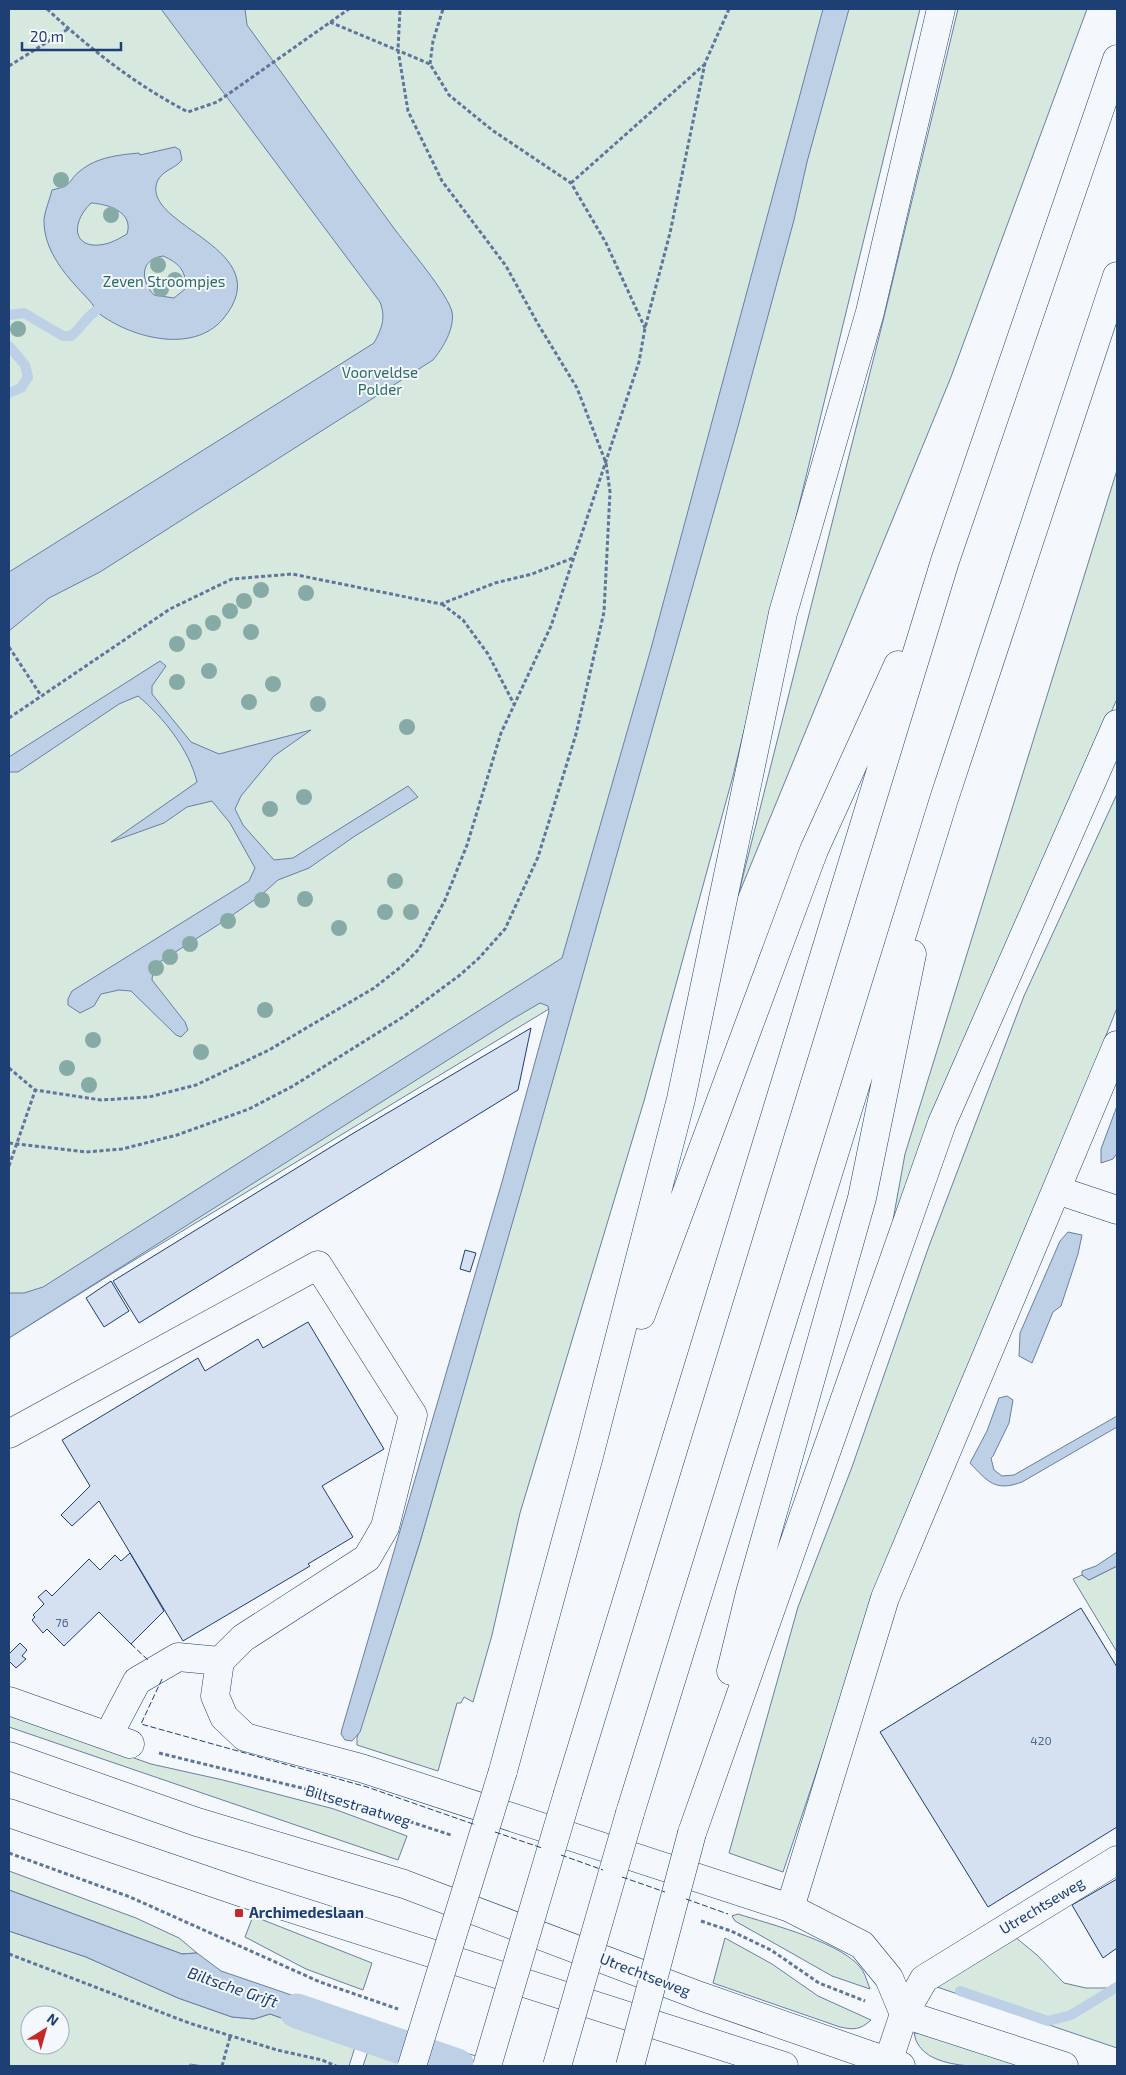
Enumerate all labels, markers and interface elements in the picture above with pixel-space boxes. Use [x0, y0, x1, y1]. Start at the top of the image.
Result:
scale bar [22, 20, 121, 52]
text: 20 m [30, 27, 64, 45]
park label: Zeven Stroompjes [103, 272, 225, 291]
park label: Voorveldse Polder [342, 363, 418, 398]
house number: 76 [55, 1615, 69, 1629]
house number: 420 [1030, 1733, 1052, 1747]
street label: Biltsestraatweg [304, 1780, 414, 1830]
street label: Utrechtseweg [996, 1872, 1088, 1938]
place label: Archimedeslaan [249, 1903, 364, 1921]
marker: Archimedeslaan [233, 1907, 245, 1919]
street label: Utrechtseweg [597, 1949, 694, 2000]
water label: Biltsche Grift [186, 1962, 282, 2011]
north arrow [20, 2005, 70, 2055]
text: N [44, 2009, 62, 2029]

